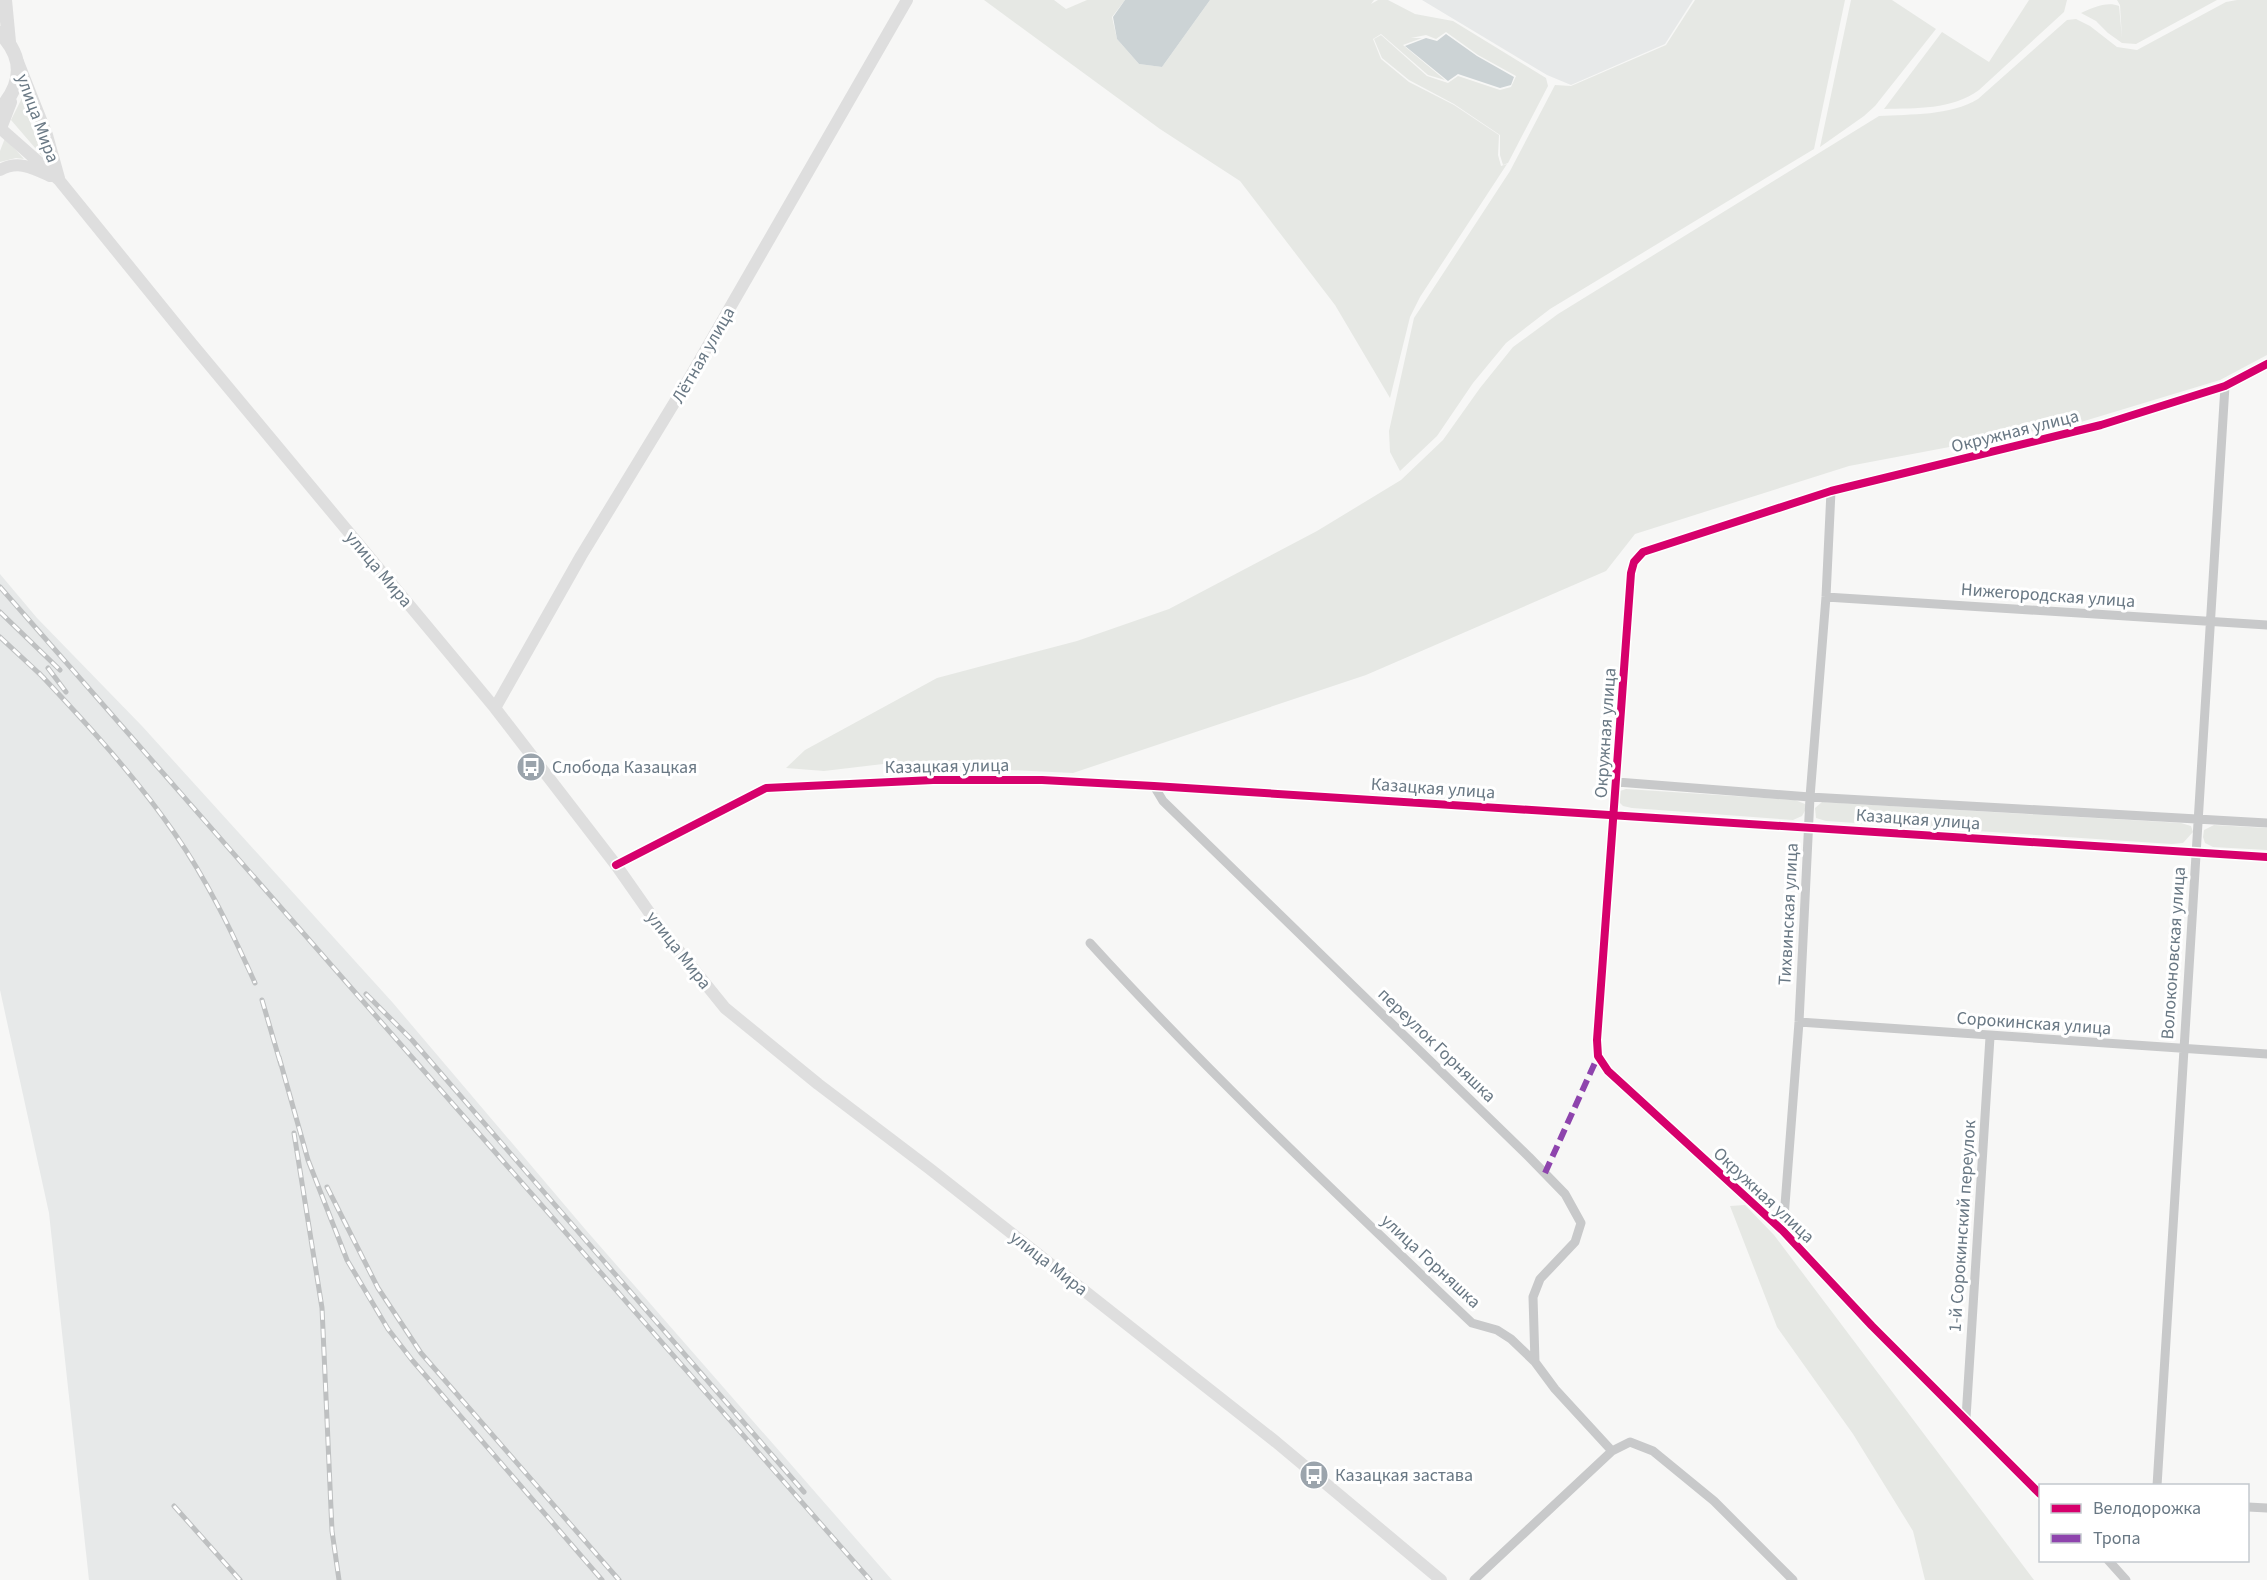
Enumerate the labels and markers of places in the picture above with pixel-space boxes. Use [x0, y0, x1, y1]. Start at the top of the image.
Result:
bus stop icon: Слобода Казацкая [515, 751, 547, 783]
place label: Слобода Казацкая [552, 755, 697, 780]
bus stop icon: Казацкая застава [1298, 1459, 1330, 1491]
place label: Казацкая застава [1335, 1463, 1473, 1488]

